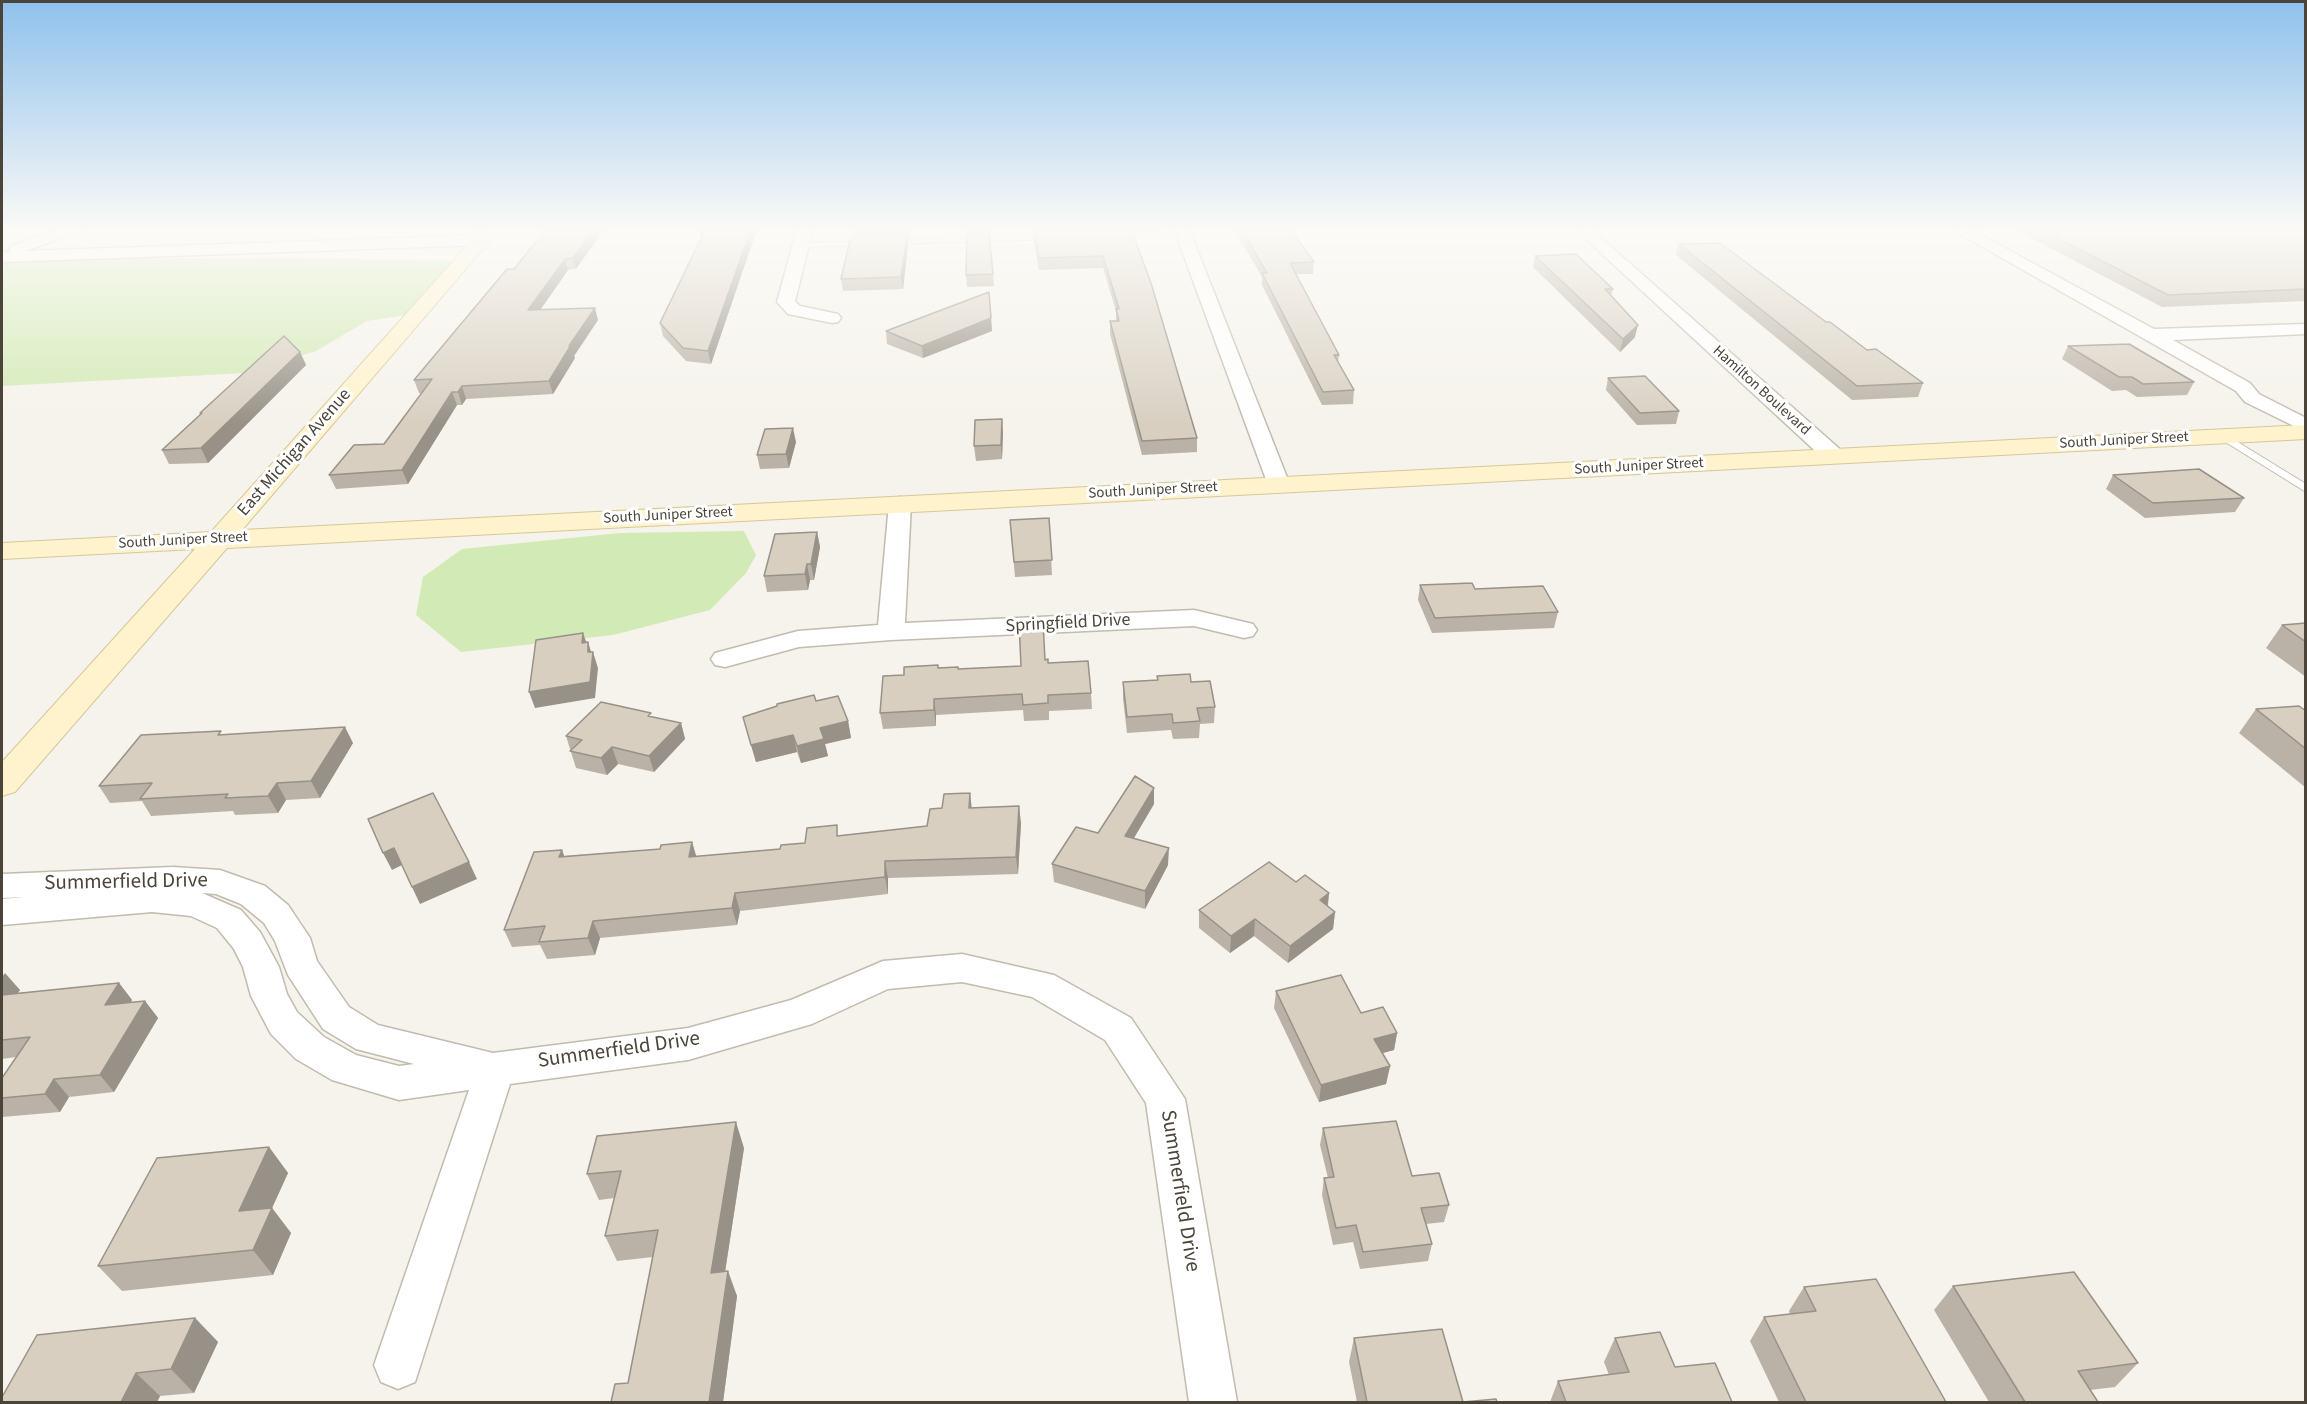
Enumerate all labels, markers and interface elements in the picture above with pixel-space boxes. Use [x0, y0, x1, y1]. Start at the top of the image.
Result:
street label: Hamilton Boulevard [1708, 342, 1814, 440]
street label: East Michigan Avenue [234, 385, 356, 521]
street label: South Juniper Street [2059, 429, 2189, 453]
street label: South Juniper Street [1574, 455, 1704, 479]
street label: South Juniper Street [1088, 479, 1218, 503]
street label: South Juniper Street [603, 504, 733, 528]
street label: South Juniper Street [118, 529, 248, 553]
street label: Springfield Drive [1005, 610, 1131, 638]
street label: Summerfield Drive [44, 869, 208, 897]
street label: Summerfield Drive [536, 1027, 702, 1075]
street label: Summerfield Drive [1154, 1108, 1204, 1274]

